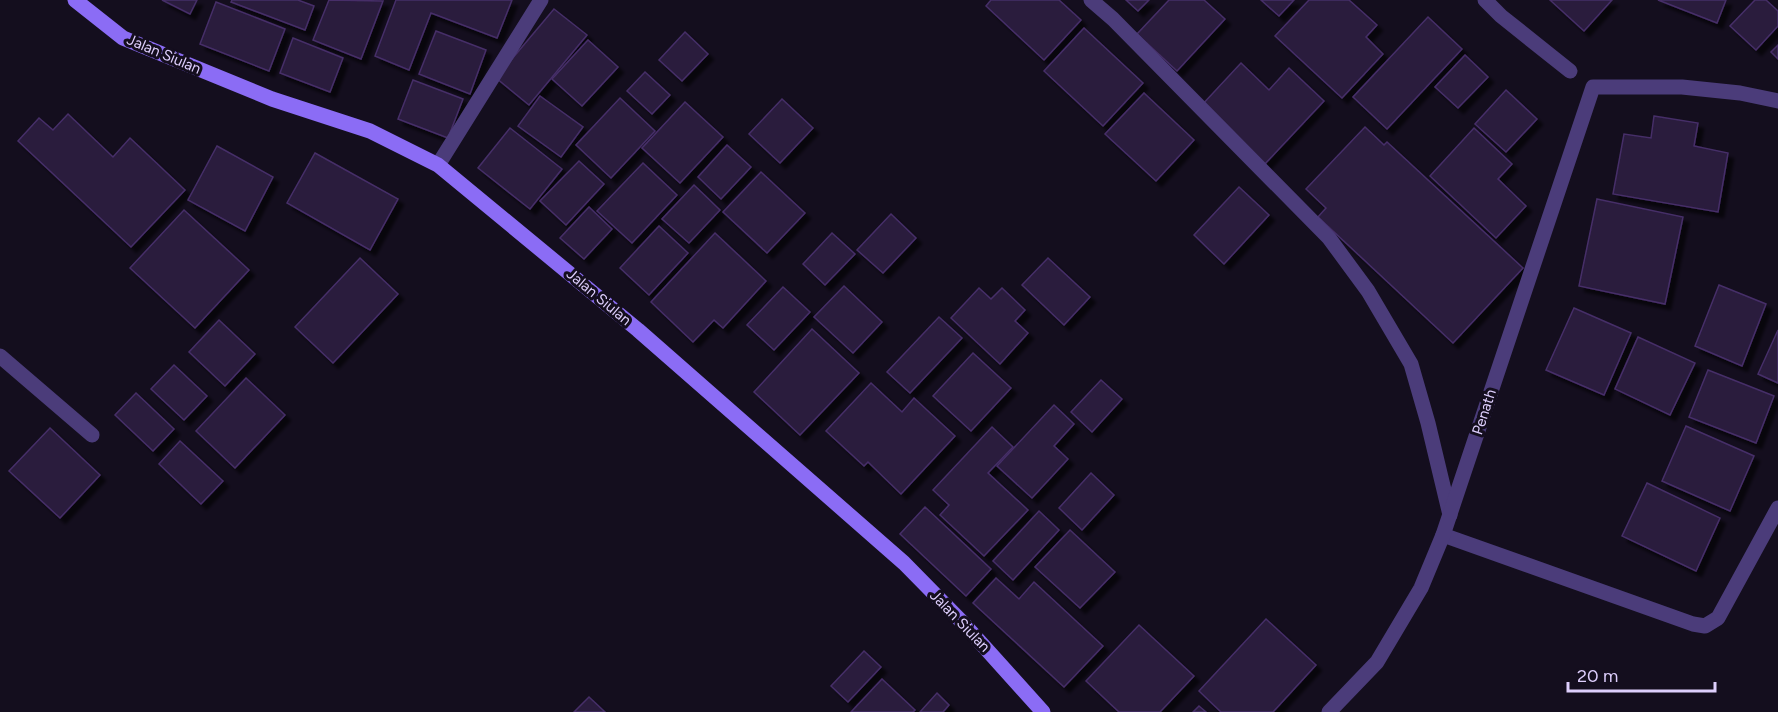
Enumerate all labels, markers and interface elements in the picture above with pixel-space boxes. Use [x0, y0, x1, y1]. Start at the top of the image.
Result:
street label: Jalan Siulan [124, 30, 204, 78]
street label: Jalan Siulan [563, 265, 635, 329]
street label: Penath [1468, 387, 1500, 437]
street label: Jalan Siulan [926, 586, 994, 656]
scale bar [1568, 655, 1715, 693]
text: 20 m [1577, 665, 1618, 687]

